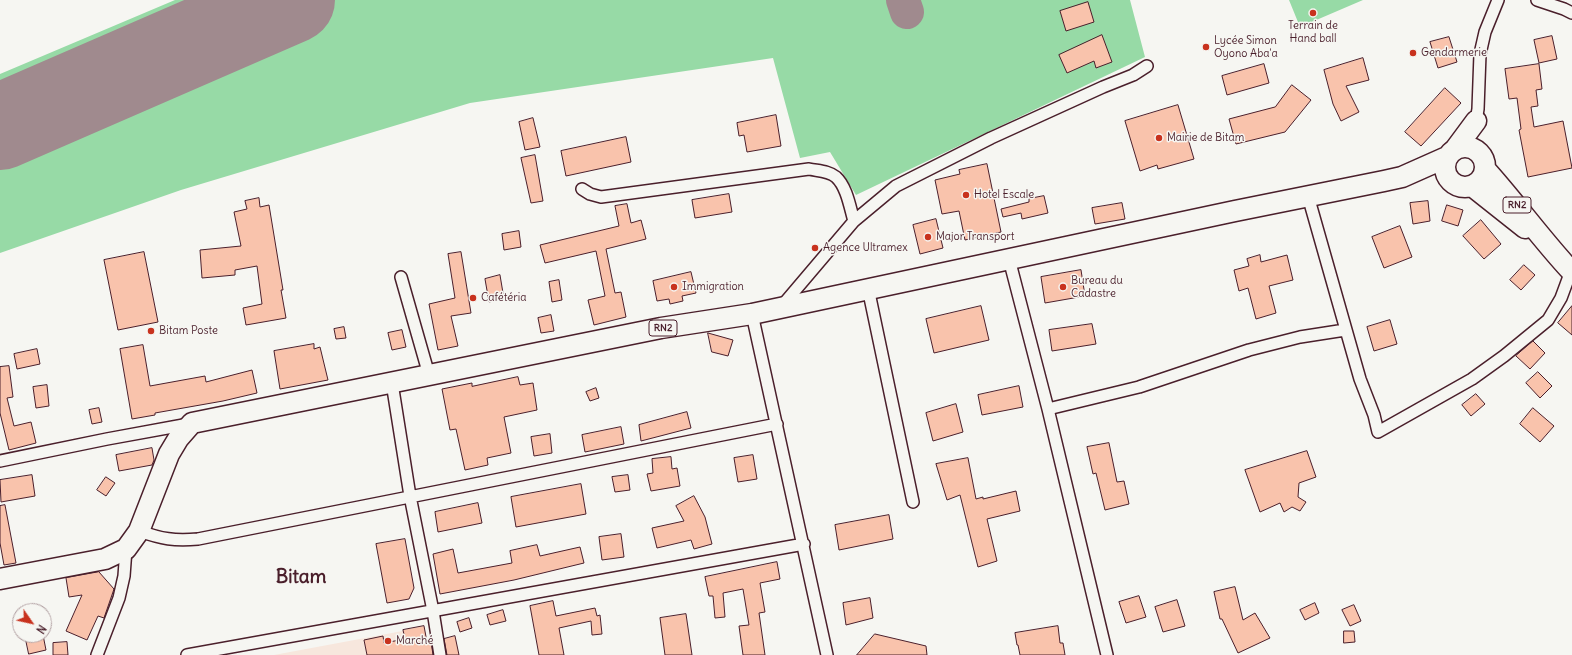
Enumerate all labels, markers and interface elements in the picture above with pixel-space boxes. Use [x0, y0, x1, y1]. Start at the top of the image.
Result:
marker: Terrain de Hand ball [1308, 8, 1318, 18]
place label: Terrain de Hand ball [1288, 19, 1338, 45]
place label: Lycée Simon Oyono Aba'a [1214, 34, 1278, 60]
marker: Lycée Simon Oyono Aba'a [1201, 42, 1211, 52]
place label: Gendarmerie [1421, 46, 1487, 60]
marker: Gendarmerie [1408, 48, 1418, 58]
place label: Mairie de Bitam [1167, 131, 1244, 145]
marker: Mairie de Bitam [1154, 133, 1164, 143]
place label: Hotel Escale [974, 188, 1034, 202]
marker: Hotel Escale [961, 190, 971, 200]
road number: RN2 [1503, 197, 1531, 213]
place label: Major Transport [936, 230, 1015, 244]
marker: Major Transport [923, 232, 933, 242]
place label: Agence Ultramex [823, 241, 908, 255]
marker: Agence Ultramex [810, 243, 820, 253]
place label: Bureau du Cadastre [1071, 274, 1123, 300]
place label: Immigration [682, 280, 744, 294]
marker: Immigration [669, 282, 679, 292]
marker: Bureau du Cadastre [1058, 282, 1068, 292]
place label: Cafétéria [481, 291, 526, 305]
marker: Cafétéria [468, 293, 478, 303]
road number: RN2 [649, 320, 677, 336]
place label: Bitam Poste [159, 324, 218, 338]
marker: Bitam Poste [146, 326, 156, 336]
district label: Bitam [276, 567, 326, 589]
north arrow [12, 603, 52, 643]
text: N [33, 622, 49, 636]
place label: Marché [396, 634, 433, 648]
marker: Marché [383, 636, 393, 646]

